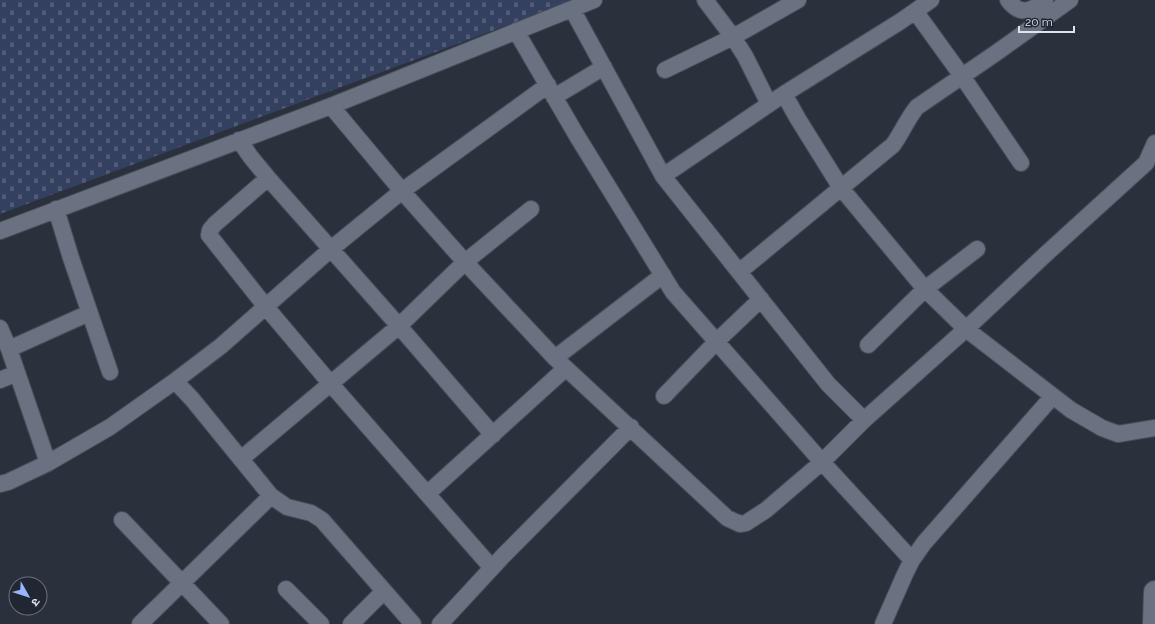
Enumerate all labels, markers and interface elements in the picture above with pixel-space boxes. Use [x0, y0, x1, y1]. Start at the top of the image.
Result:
scale bar [1019, 8, 1074, 34]
text: 20 m [1025, 15, 1053, 29]
north arrow [8, 576, 48, 616]
text: उ [28, 595, 42, 609]

